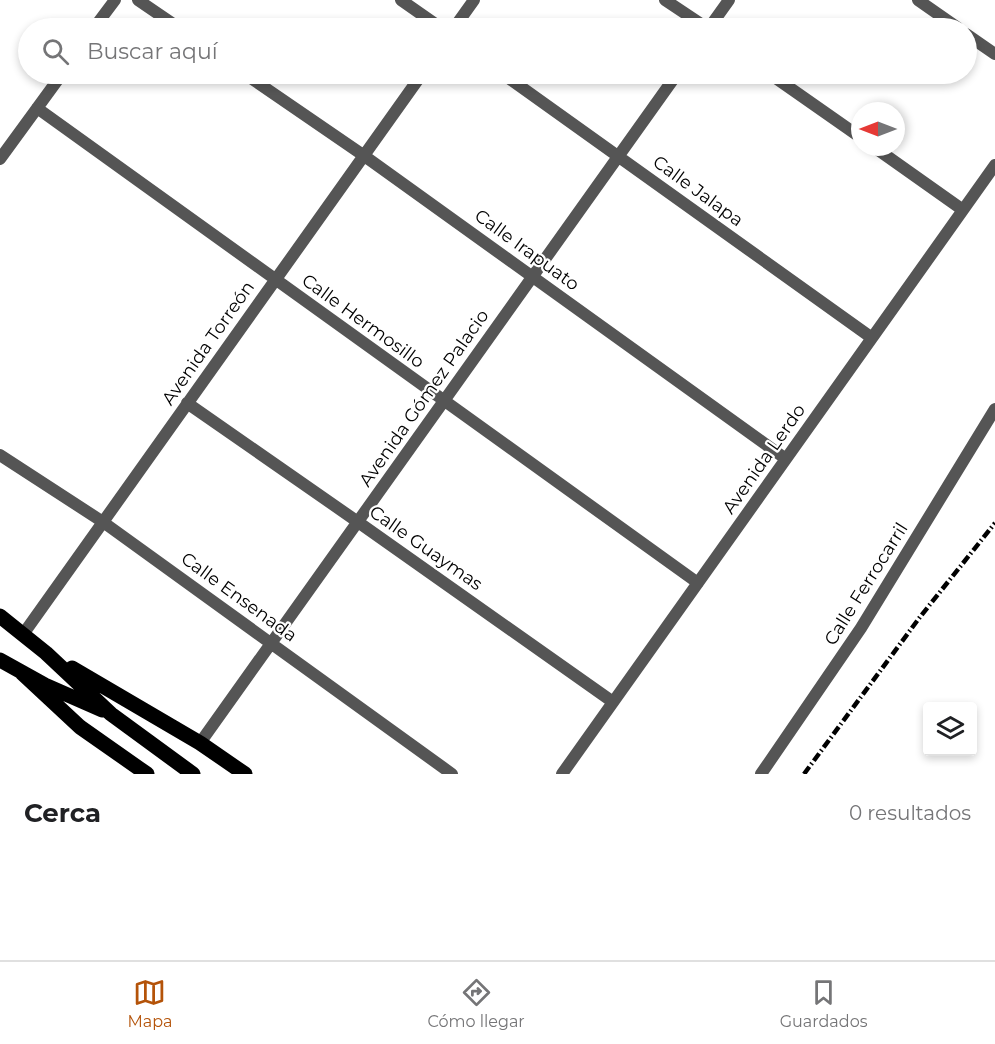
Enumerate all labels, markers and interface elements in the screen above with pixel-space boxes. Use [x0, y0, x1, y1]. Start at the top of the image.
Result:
search box [18, 18, 977, 84]
icon: search [39, 35, 72, 68]
text: Buscar aquí [87, 38, 218, 65]
north arrow [851, 102, 905, 156]
street label: Calle Jalapa [648, 151, 748, 231]
street label: Calle Irapuato [470, 205, 584, 295]
street label: Calle Hermosillo [297, 269, 429, 373]
street label: Avenida Torreón [157, 277, 259, 409]
street label: Avenida Gómez Palacio [354, 305, 494, 491]
street label: Avenida Lerdo [718, 400, 810, 518]
street label: Calle Guaymas [365, 501, 487, 595]
street label: Calle Ferrocarril [819, 519, 913, 649]
street label: Calle Ensenada [177, 548, 301, 646]
map controls [923, 702, 977, 756]
button: layers [923, 702, 977, 756]
text: Cerca [24, 797, 101, 829]
text: 0 resultados [849, 801, 971, 825]
tab: Mapa [127, 976, 172, 1031]
tab: Cómo llegar [427, 976, 525, 1031]
tab: Guardados [780, 976, 867, 1031]

